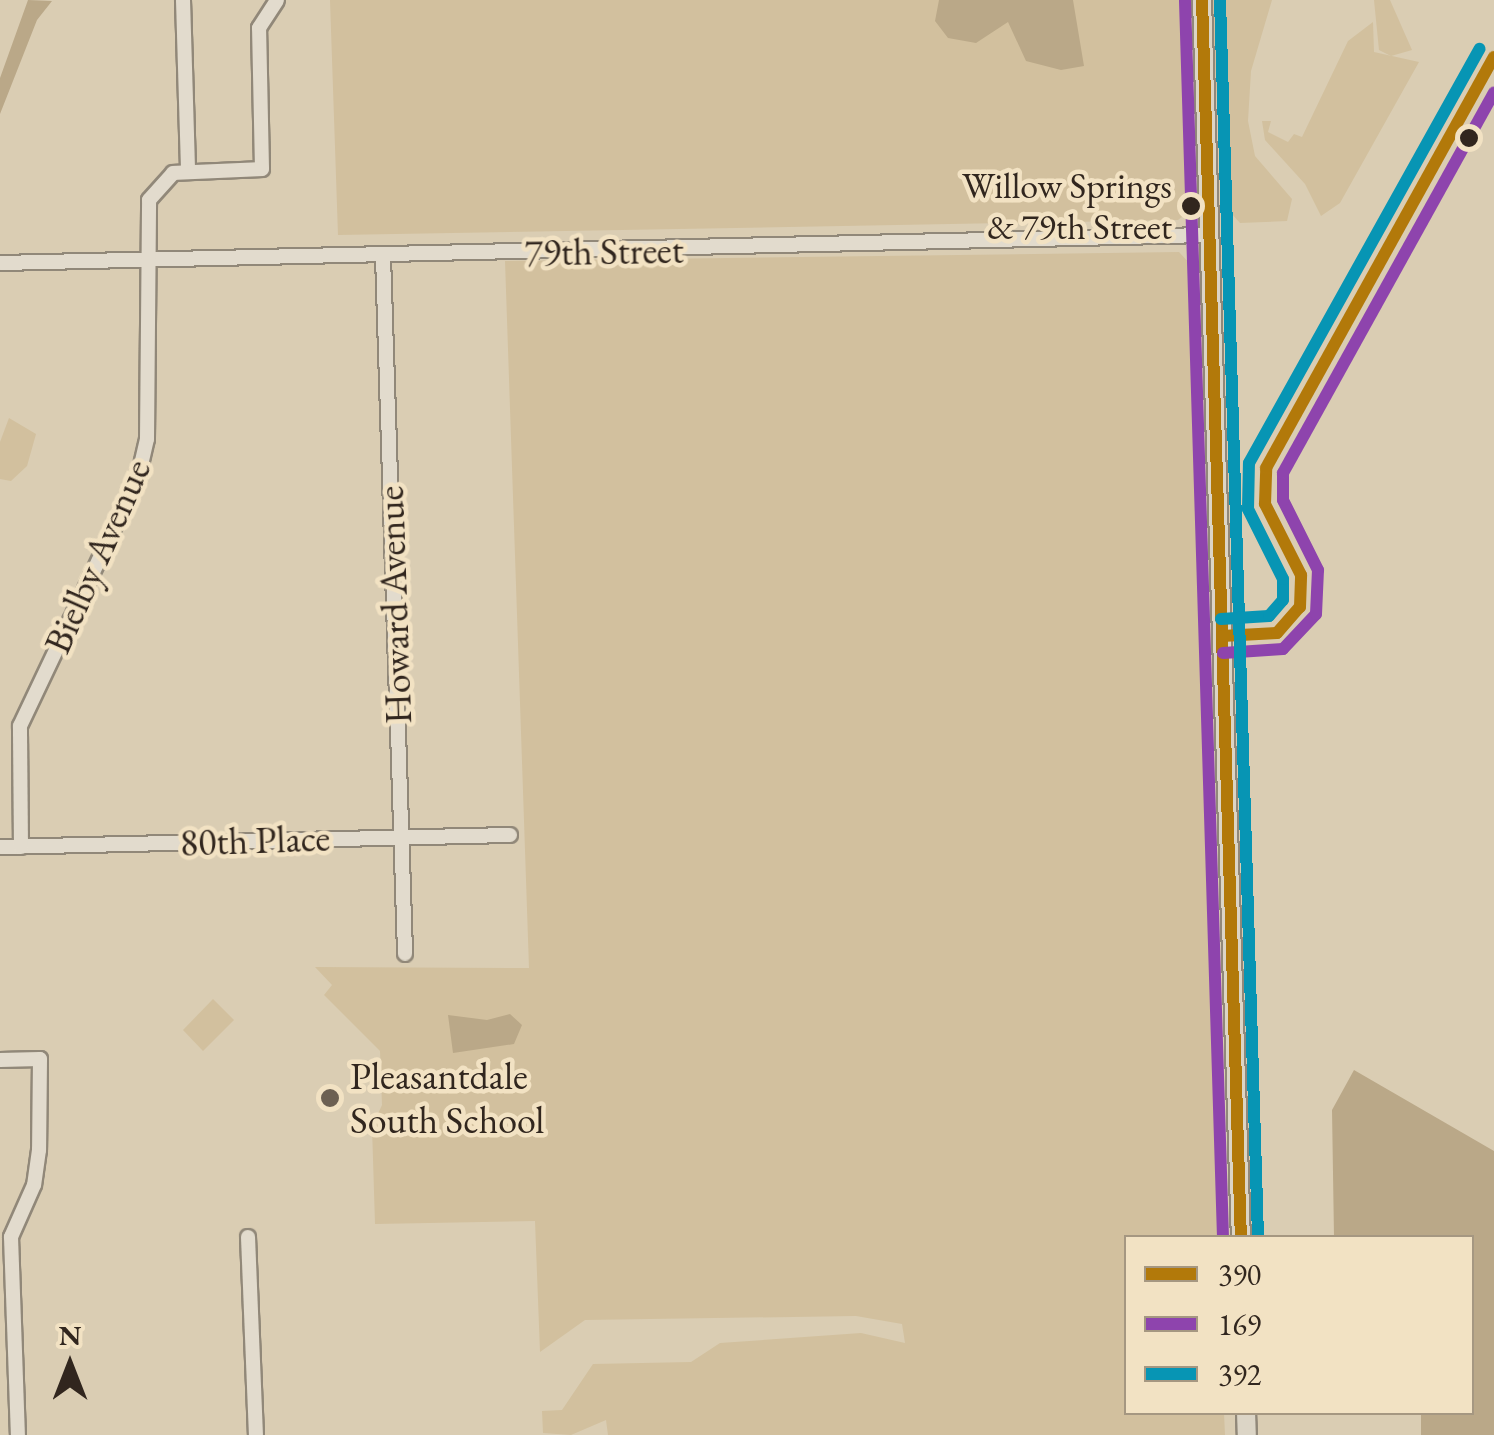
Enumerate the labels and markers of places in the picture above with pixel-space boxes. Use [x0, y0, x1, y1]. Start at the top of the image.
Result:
unlabelled marker [1459, 128, 1479, 148]
place label: Willow Springs & 79th Street [962, 163, 1172, 248]
marker: Willow Springs & 79th Street [1181, 196, 1201, 216]
place label: Pleasantdale South School [350, 1053, 544, 1142]
marker: Pleasantdale South School [319, 1087, 341, 1109]

